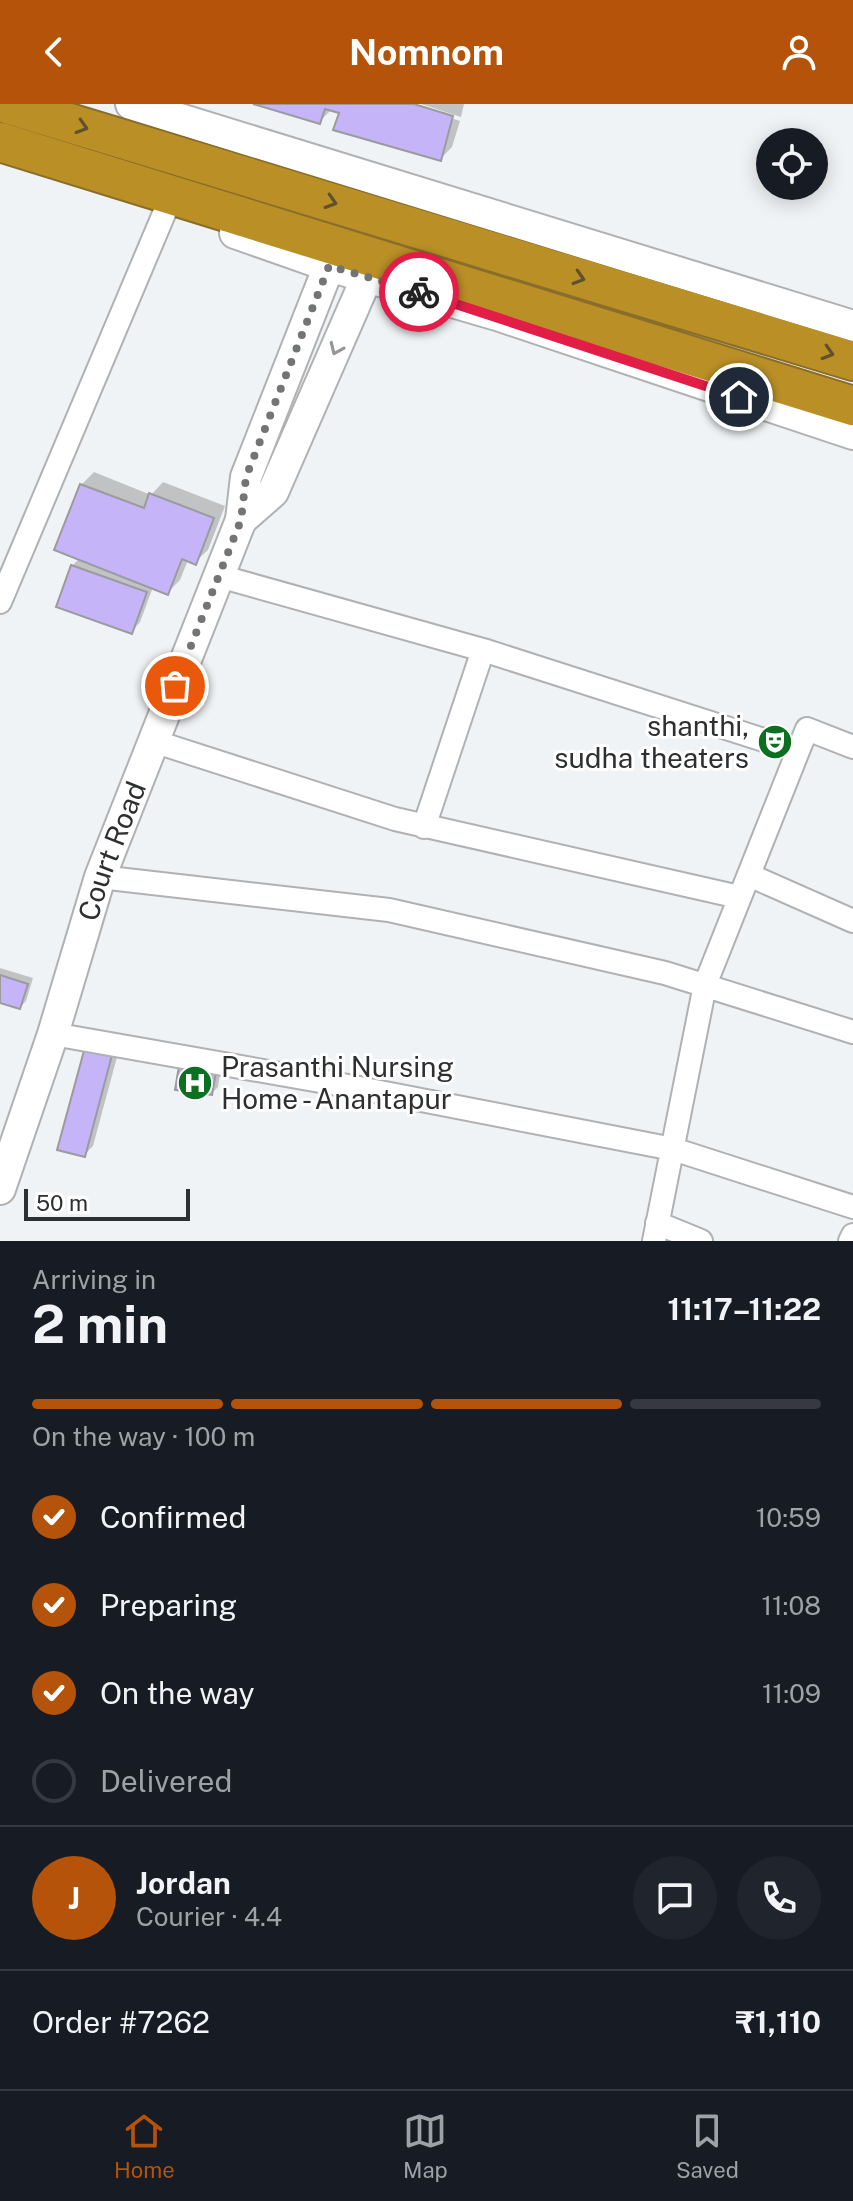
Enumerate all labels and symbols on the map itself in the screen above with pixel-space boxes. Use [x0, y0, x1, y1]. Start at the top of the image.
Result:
one-way arrow [74, 118, 88, 134]
one-way arrow [323, 193, 337, 209]
courier [379, 252, 459, 332]
one-way arrow [572, 269, 586, 285]
one-way arrow [329, 341, 345, 355]
one-way arrow [821, 344, 835, 360]
pin [705, 363, 773, 431]
pin [141, 652, 209, 720]
place label: shanthi, sudha theaters [554, 709, 749, 774]
theatre icon: shanthi, sudha theaters [756, 723, 794, 761]
street label: Court Road [71, 776, 152, 924]
place label: Prasanthi Nursing Home - Anantapur [221, 1050, 454, 1115]
hospital icon: Prasanthi Nursing Home - Anantapur [176, 1064, 214, 1102]
scale bar [24, 1185, 190, 1221]

